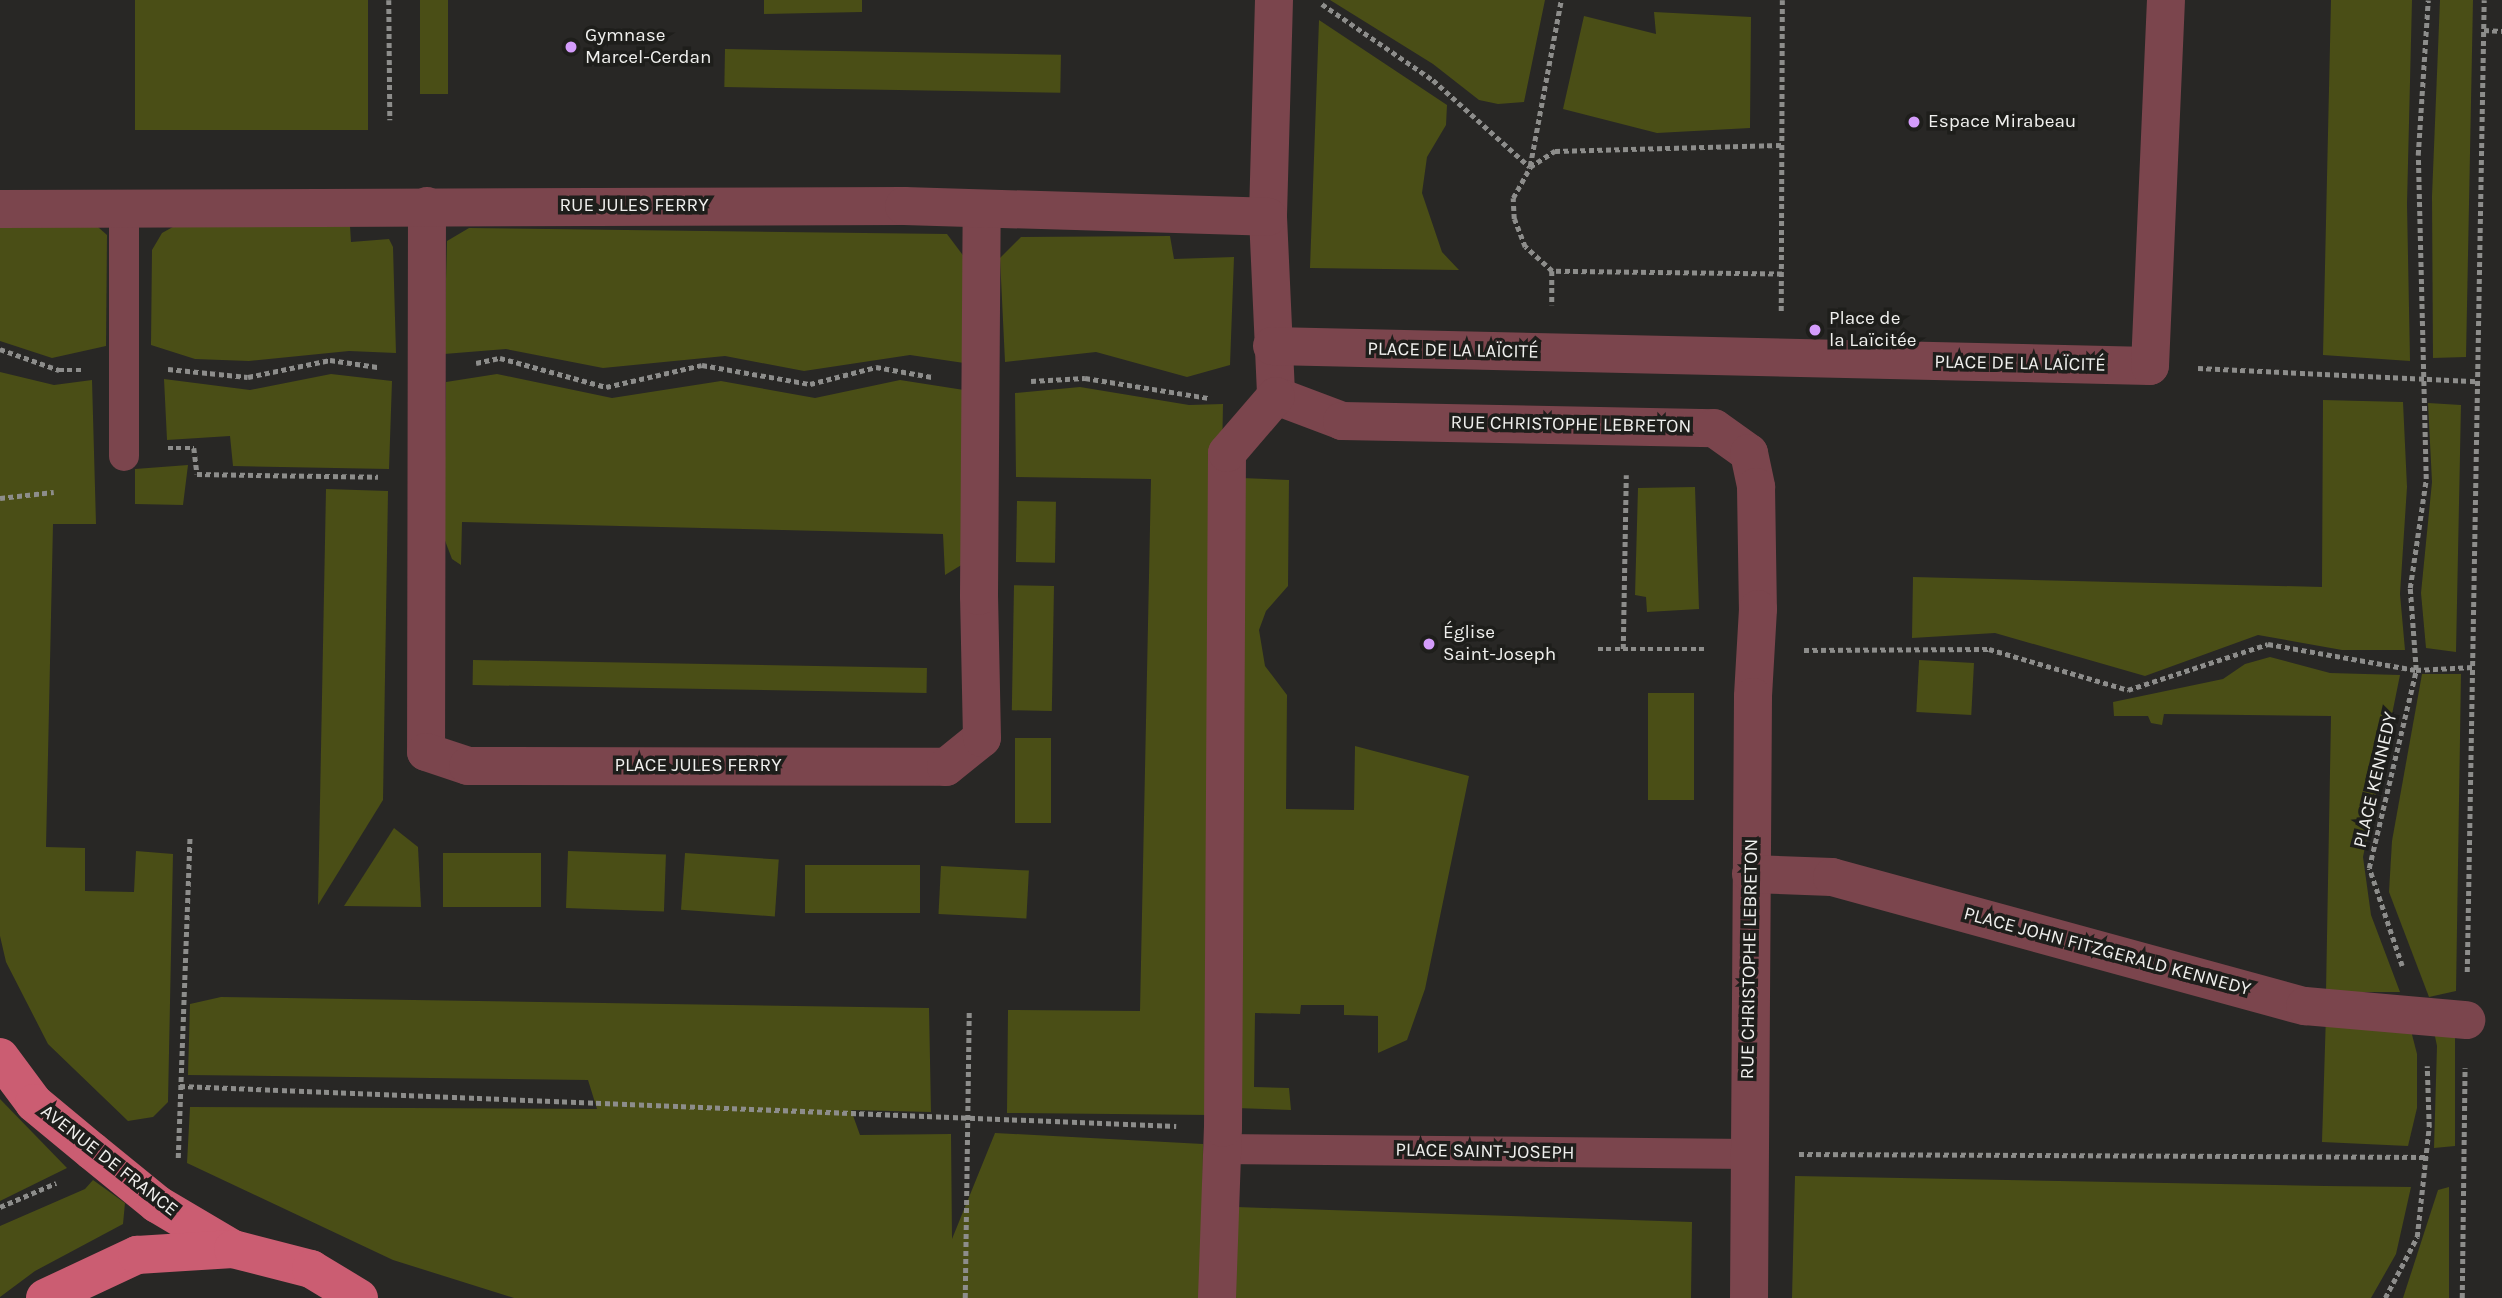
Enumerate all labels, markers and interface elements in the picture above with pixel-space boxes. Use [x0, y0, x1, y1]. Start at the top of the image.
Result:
place label: Gymnase Marcel-Cerdan [585, 25, 711, 69]
marker: Gymnase Marcel-Cerdan [563, 39, 579, 55]
place label: Espace Mirabeau [1928, 111, 2076, 133]
marker: Espace Mirabeau [1906, 114, 1922, 130]
street label: RUE JULES FERRY [559, 195, 709, 217]
place label: Place de la Laïcitée [1829, 308, 1916, 352]
marker: Place de la Laïcitée [1807, 322, 1823, 338]
street label: PLACE DE LA LAÏCITÉ [1367, 338, 1539, 364]
street label: PLACE DE LA LAÏCITÉ [1934, 351, 2106, 377]
street label: RUE CHRISTOPHE LEBRETON [1450, 412, 1692, 438]
place label: Église Saint-Joseph [1443, 622, 1556, 666]
marker: Église Saint-Joseph [1421, 636, 1437, 652]
street label: PLACE KENNEDY [2349, 710, 2403, 850]
street label: PLACE JULES FERRY [614, 755, 782, 777]
street label: RUE CHRISTOPHE LEBRETON [1737, 838, 1763, 1080]
street label: PLACE JOHN FITZGERALD KENNEDY [1961, 903, 2253, 1001]
street label: AVENUE DE FRANCE [36, 1100, 182, 1222]
street label: PLACE SAINT-JOSEPH [1395, 1139, 1575, 1165]

